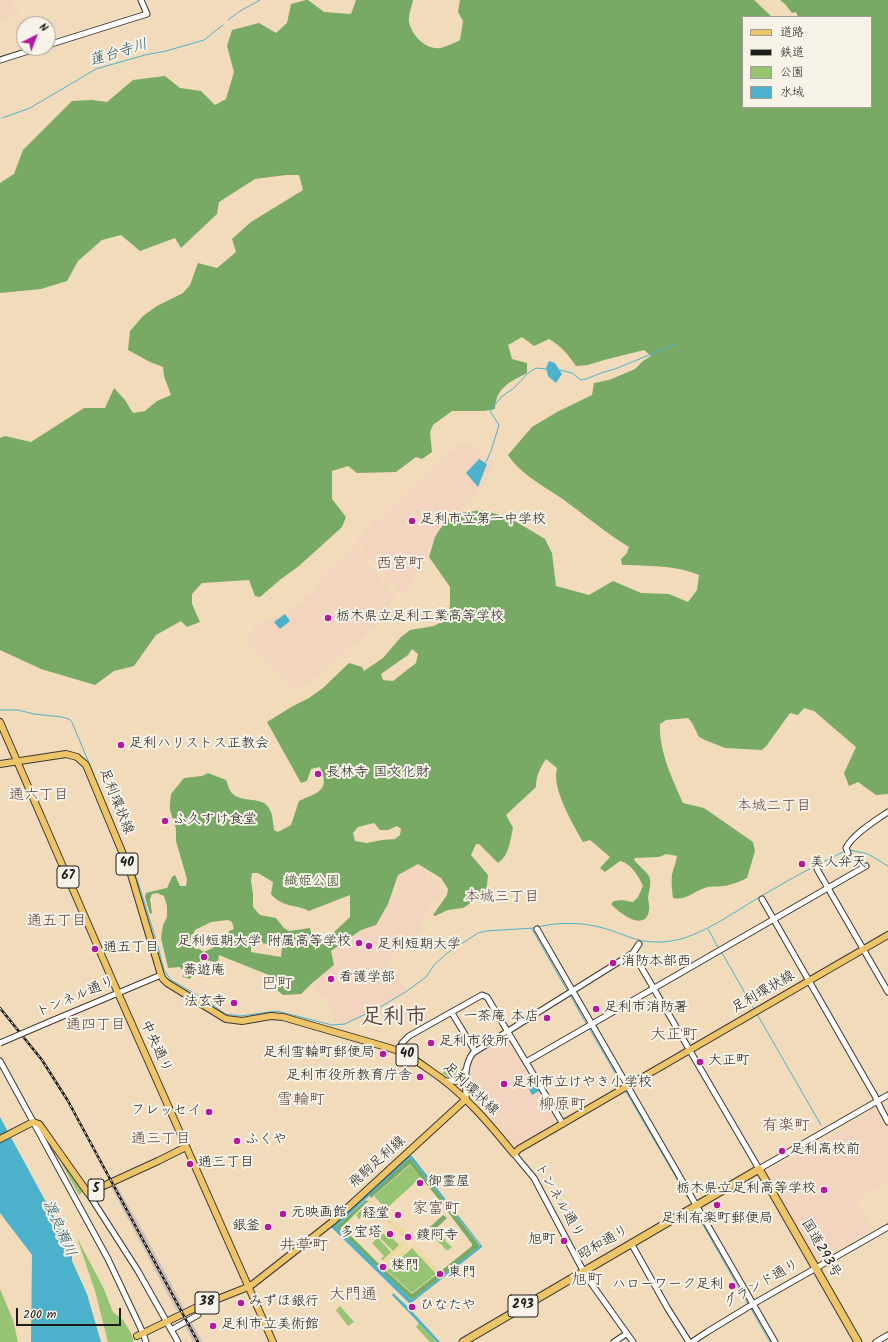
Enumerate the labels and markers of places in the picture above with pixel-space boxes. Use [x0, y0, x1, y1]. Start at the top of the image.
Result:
place label: 足利市立第一中学校 [420, 513, 546, 529]
marker: 足利市立第一中学校 [407, 516, 417, 526]
place label: 栃木県立足利工業高等学校 [336, 610, 504, 626]
marker: 栃木県立足利工業高等学校 [323, 613, 333, 623]
place label: 足利ハリストス正教会 [129, 737, 269, 753]
marker: 足利ハリストス正教会 [116, 740, 126, 750]
place label: 長林寺 国文化財 [326, 766, 430, 782]
marker: 長林寺 国文化財 [313, 769, 323, 779]
place label: ふ久すけ食堂 [173, 813, 257, 829]
marker: ふ久すけ食堂 [160, 816, 170, 826]
place label: 美人弁天 [810, 856, 866, 872]
marker: 美人弁天 [797, 859, 807, 869]
place label: 足利短期大学 附属高等学校 [177, 935, 351, 951]
marker: 足利短期大学 附属高等学校 [354, 938, 364, 948]
place label: 足利短期大学 [377, 938, 461, 954]
place label: 通五丁目 [103, 941, 159, 957]
marker: 足利短期大学 [364, 941, 374, 951]
marker: 通五丁目 [90, 944, 100, 954]
marker: 蕎遊庵 [199, 952, 209, 962]
place label: 消防本部西 [621, 955, 691, 971]
marker: 消防本部西 [608, 958, 618, 968]
place label: 蕎遊庵 [183, 964, 225, 980]
place label: 看護学部 [339, 971, 395, 987]
marker: 看護学部 [326, 974, 336, 984]
place label: 法玄寺 [184, 995, 226, 1011]
marker: 法玄寺 [229, 998, 239, 1008]
place label: 足利市消防署 [604, 1001, 688, 1017]
marker: 足利市消防署 [591, 1004, 601, 1014]
place label: 一茶庵 本店 [463, 1010, 539, 1026]
marker: 一茶庵 本店 [542, 1013, 552, 1023]
place label: 足利市役所 [439, 1035, 509, 1051]
marker: 足利市役所 [426, 1038, 436, 1048]
place label: 足利雪輪町郵便局 [263, 1046, 375, 1062]
marker: 足利雪輪町郵便局 [378, 1049, 388, 1059]
place label: 大正町 [708, 1054, 750, 1070]
marker: 大正町 [695, 1057, 705, 1067]
place label: 足利市役所教育庁舎 [286, 1069, 412, 1085]
marker: 足利市役所教育庁舎 [415, 1072, 425, 1082]
place label: 足利市立けやき小学校 [512, 1076, 652, 1092]
marker: 足利市立けやき小学校 [499, 1079, 509, 1089]
place label: フレッセイ [131, 1104, 201, 1120]
marker: フレッセイ [204, 1107, 214, 1117]
place label: ふくや [245, 1133, 287, 1149]
marker: ふくや [232, 1136, 242, 1146]
place label: 足利高校前 [790, 1143, 860, 1159]
marker: 足利高校前 [777, 1146, 787, 1156]
place label: 通三丁目 [198, 1156, 254, 1172]
marker: 通三丁目 [185, 1159, 195, 1169]
place label: 御霊屋 [428, 1175, 470, 1191]
marker: 御霊屋 [415, 1178, 425, 1188]
place label: 栃木県立足利高等学校 [676, 1182, 816, 1198]
marker: 栃木県立足利高等学校 [819, 1185, 829, 1195]
marker: 足利有楽町郵便局 [712, 1200, 722, 1210]
place label: 元映画館 [291, 1206, 347, 1222]
place label: 経堂 [362, 1207, 390, 1223]
marker: 元映画館 [278, 1209, 288, 1219]
marker: 経堂 [393, 1210, 403, 1220]
place label: 足利有楽町郵便局 [661, 1212, 773, 1228]
place label: 銀釜 [232, 1219, 260, 1235]
marker: 銀釜 [263, 1222, 273, 1232]
place label: 多宝塔 [340, 1226, 382, 1242]
marker: 多宝塔 [385, 1229, 395, 1239]
place label: 鑁阿寺 [416, 1229, 458, 1245]
marker: 鑁阿寺 [403, 1232, 413, 1242]
place label: 旭町 [528, 1233, 556, 1249]
marker: 旭町 [559, 1236, 569, 1246]
place label: 楼門 [391, 1259, 419, 1275]
marker: 楼門 [378, 1262, 388, 1272]
place label: 東門 [448, 1266, 476, 1282]
marker: 東門 [435, 1269, 445, 1279]
place label: ハローワーク足利 [612, 1278, 724, 1294]
marker: ハローワーク足利 [727, 1281, 737, 1291]
place label: みずほ銀行 [249, 1295, 319, 1311]
marker: みずほ銀行 [236, 1298, 246, 1308]
place label: ひなたや [420, 1299, 476, 1315]
marker: ひなたや [407, 1302, 417, 1312]
place label: 足利市立美術館 [221, 1318, 319, 1334]
marker: 足利市立美術館 [208, 1321, 218, 1331]

